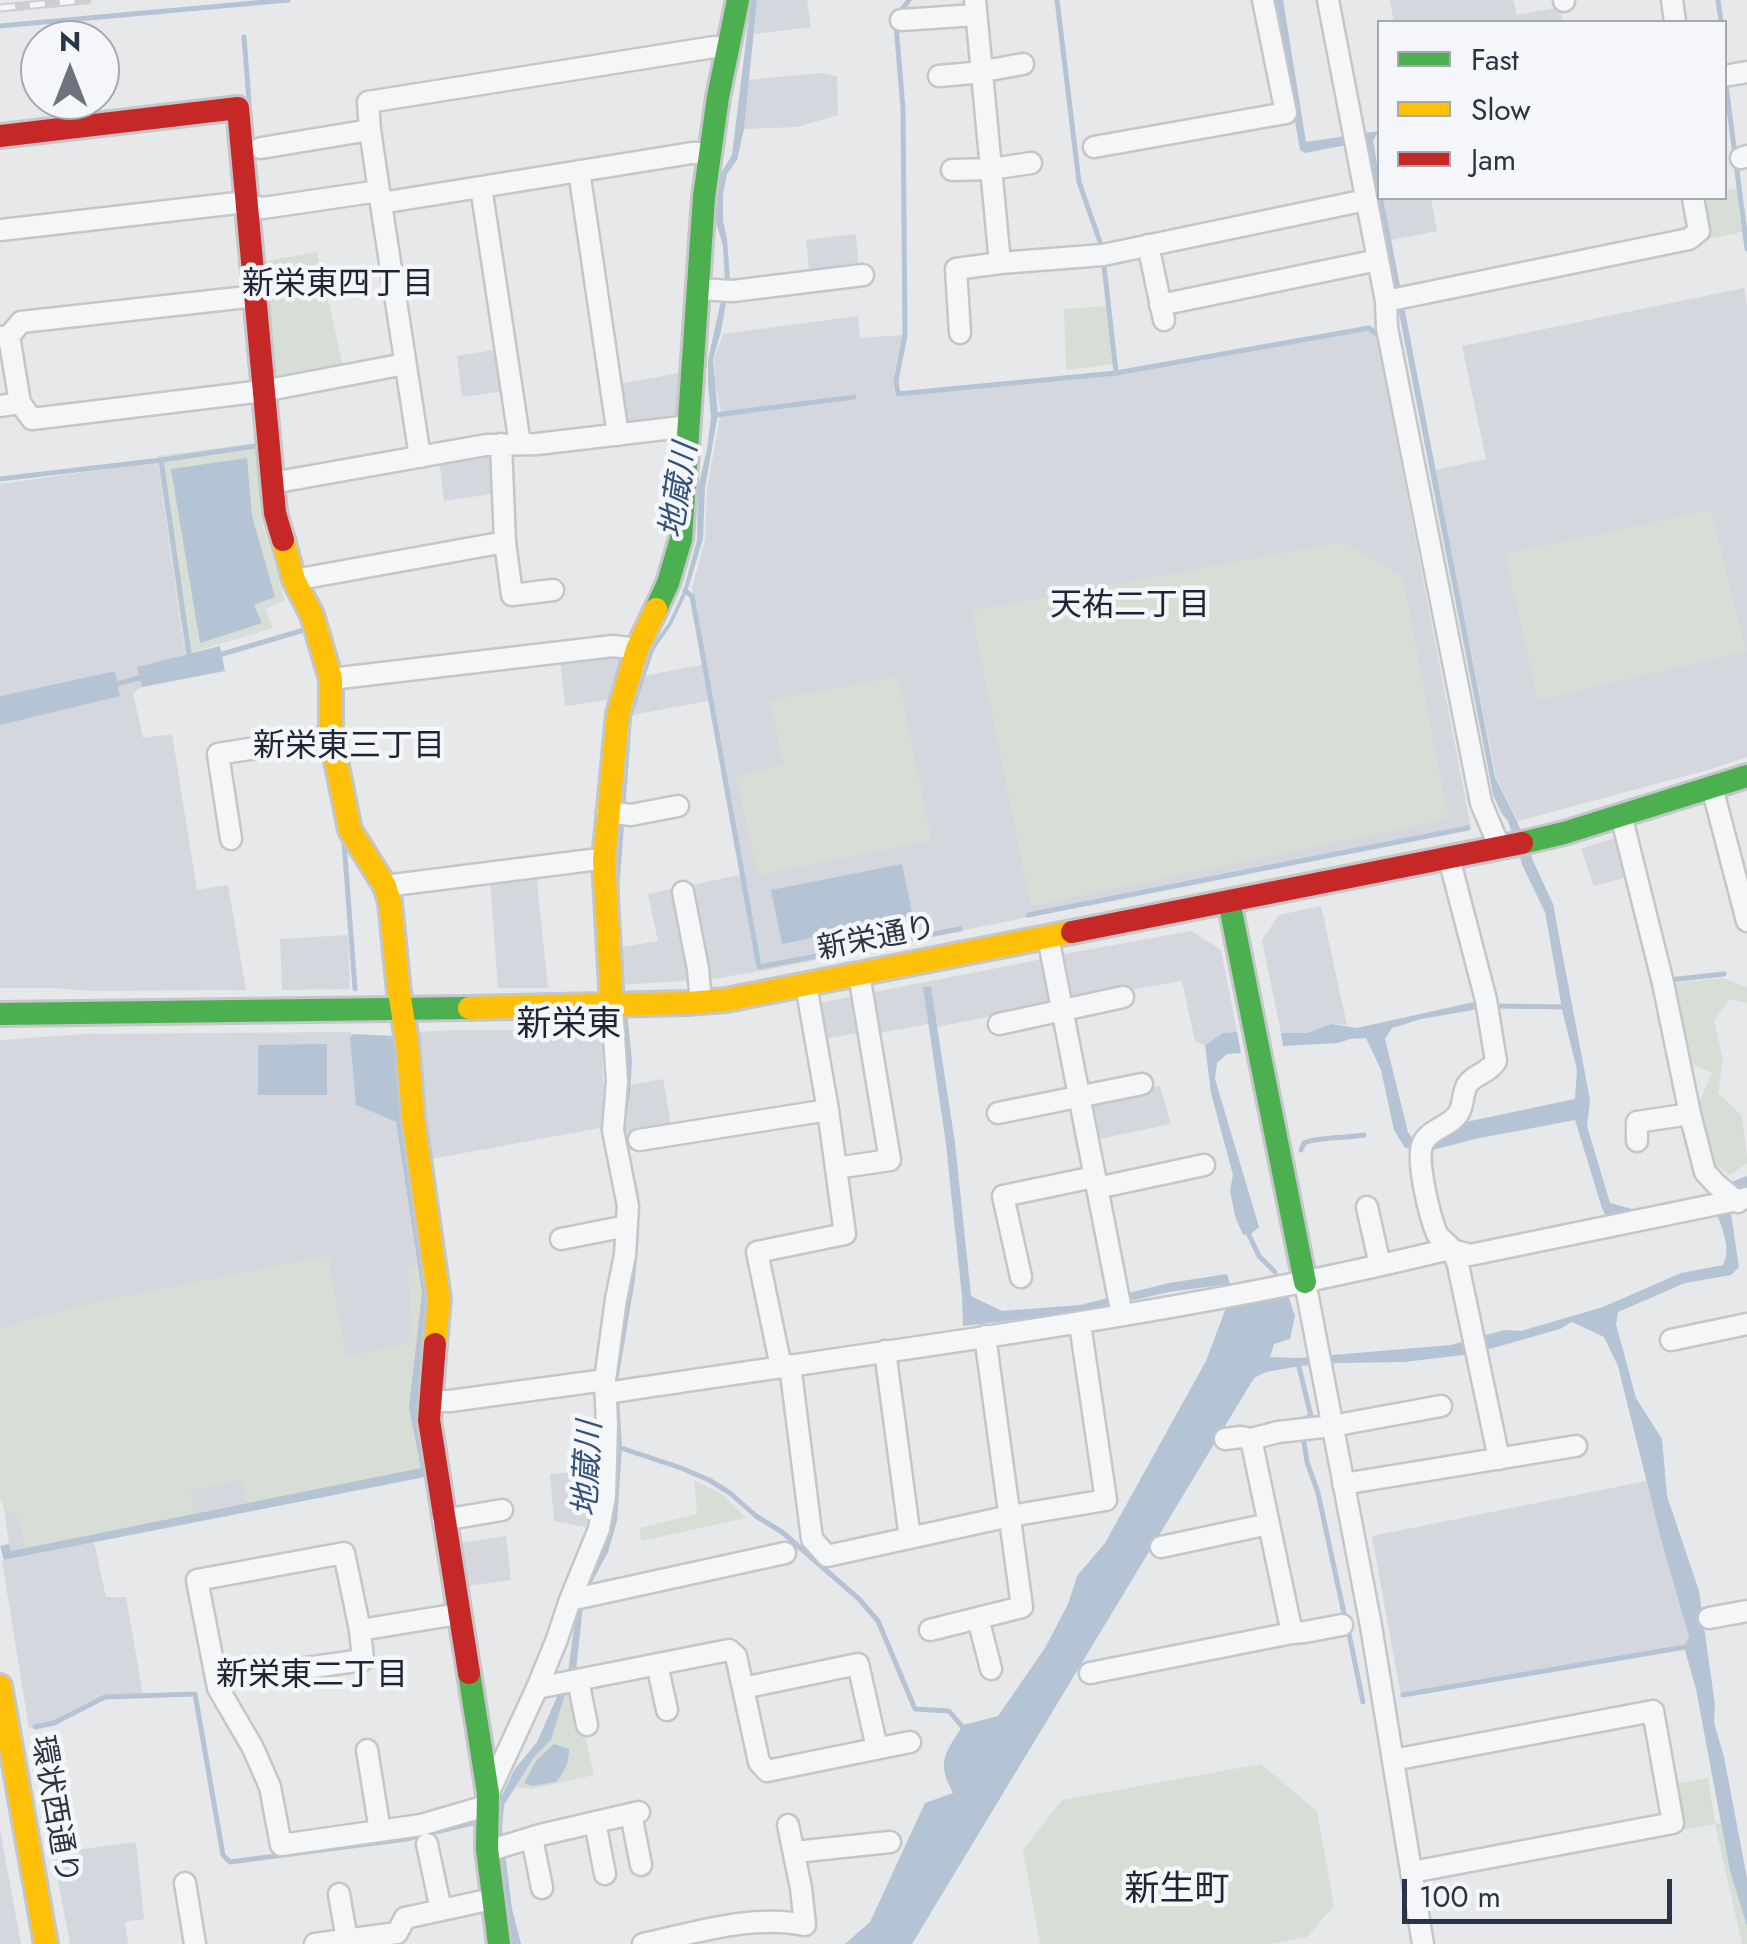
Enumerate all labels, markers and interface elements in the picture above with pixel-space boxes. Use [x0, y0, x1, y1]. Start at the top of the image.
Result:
north arrow [20, 20, 120, 120]
legend [1377, 20, 1727, 200]
text: N [59, 21, 81, 62]
text: Fast [1471, 38, 1519, 81]
text: Slow [1471, 88, 1531, 131]
text: Jam [1471, 138, 1516, 181]
district label: 新栄東四丁目 [242, 267, 434, 305]
water label: 地蔵川 [655, 441, 707, 541]
district label: 天祐二丁目 [1050, 588, 1210, 626]
district label: 新栄東三丁目 [253, 729, 445, 767]
street label: 新栄通り [815, 911, 939, 969]
district label: 新栄東 [517, 1006, 621, 1048]
water label: 地蔵川 [568, 1420, 612, 1518]
district label: 新栄東二丁目 [216, 1658, 408, 1696]
street label: 環状西通り [22, 1733, 84, 1887]
scale bar [1407, 1859, 1677, 1921]
district label: 新生町 [1125, 1871, 1229, 1913]
text: 100 m [1419, 1875, 1501, 1918]

